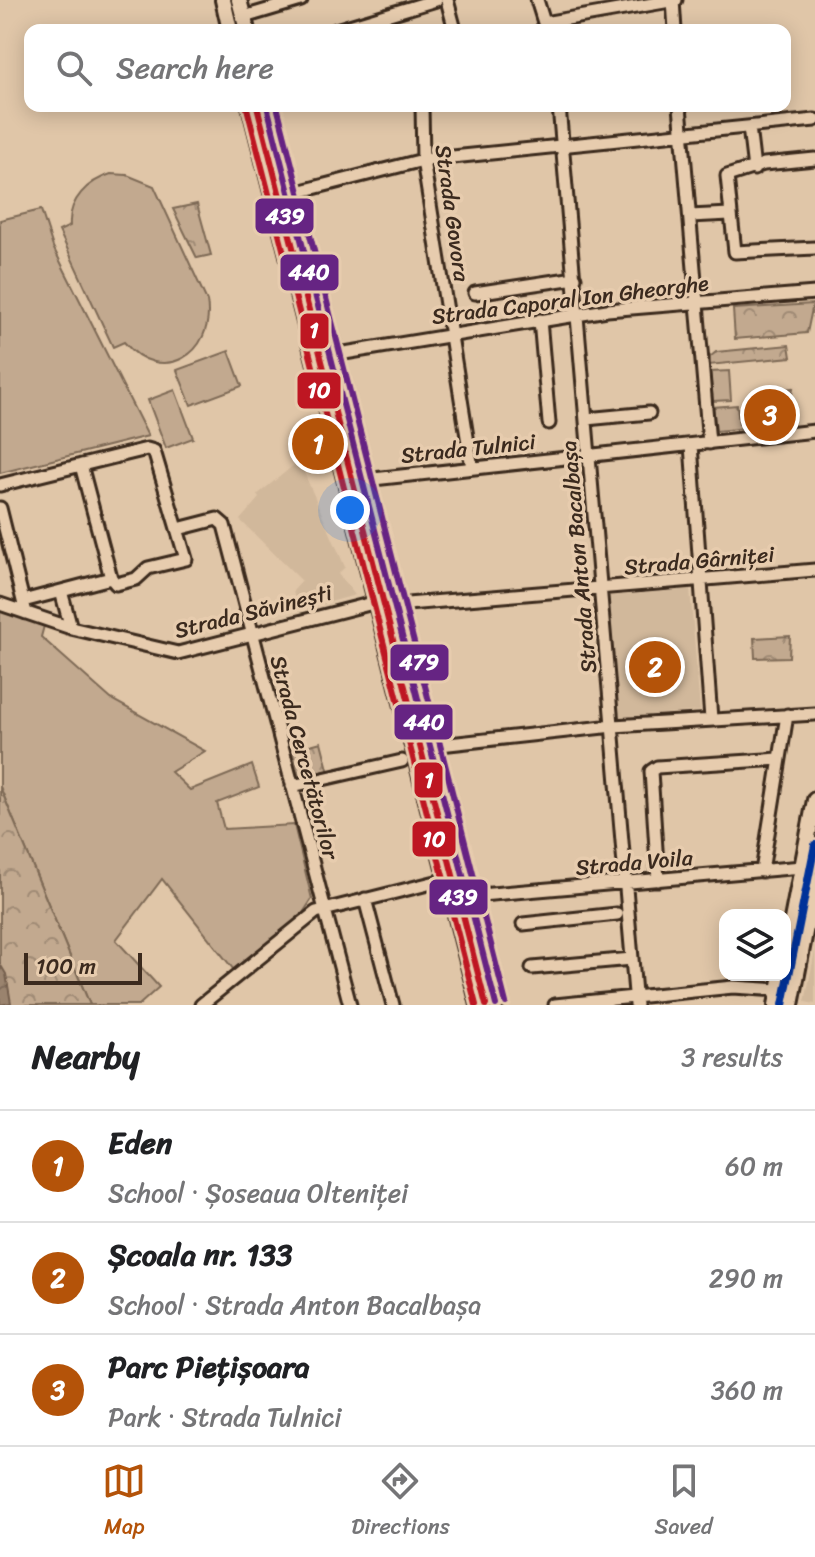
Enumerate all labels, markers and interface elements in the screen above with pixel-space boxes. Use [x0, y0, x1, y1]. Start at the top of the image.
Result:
search box [24, 24, 791, 112]
text: Search here [116, 41, 274, 95]
icon: search [52, 46, 96, 90]
street label: Strada Govora [424, 142, 482, 285]
line badge: 439 [254, 197, 315, 235]
text: 439 [264, 197, 305, 236]
line badge: 440 [279, 253, 340, 292]
text: 440 [287, 253, 330, 292]
street label: Strada Caporal Ion Gheorghe [429, 263, 711, 336]
text: 1 [309, 311, 319, 350]
line badge: 1 [299, 312, 330, 350]
line badge: 10 [296, 371, 342, 410]
text: 10 [307, 371, 331, 410]
pin: 3 [744, 385, 796, 445]
pin: 1 [292, 414, 344, 474]
street label: Strada Tulnici [399, 422, 538, 475]
street label: Strada Anton Bacalbașa [549, 439, 608, 675]
your location [330, 490, 370, 530]
street label: Strada Gârniței [622, 534, 777, 586]
street label: Strada Săvinești [170, 573, 337, 650]
pin: 2 [629, 637, 681, 697]
line badge: 479 [389, 643, 450, 682]
text: 479 [398, 643, 439, 682]
street label: Strada Cercetătorilor [259, 651, 351, 865]
line badge: 440 [393, 703, 454, 741]
text: 440 [402, 703, 445, 742]
line badge: 1 [413, 761, 444, 799]
text: 1 [424, 761, 434, 800]
line badge: 10 [411, 820, 457, 858]
text: 10 [422, 820, 446, 859]
street label: Strada Voila [574, 838, 695, 887]
line badge: 439 [428, 878, 489, 916]
text: 439 [437, 878, 478, 917]
map controls [719, 909, 791, 981]
button: layers [719, 909, 791, 981]
text: 100 m [36, 947, 96, 986]
scale bar [24, 949, 142, 985]
text: Nearby [32, 1027, 140, 1087]
text: 3 results [681, 1034, 783, 1080]
text: Eden [108, 1116, 172, 1170]
text: 1 [52, 1143, 64, 1189]
text: 60 m [725, 1143, 783, 1189]
text: School · Șoseaua Olteniței [108, 1170, 408, 1216]
text: Școala nr. 133 [108, 1228, 292, 1282]
text: 2 [50, 1255, 66, 1301]
text: 290 m [709, 1255, 783, 1301]
text: School · Strada Anton Bacalbașa [108, 1282, 481, 1328]
text: Parc Piețișoara [108, 1340, 310, 1394]
text: 3 [51, 1367, 65, 1413]
text: 360 m [711, 1367, 783, 1413]
text: Park · Strada Tulnici [108, 1394, 342, 1440]
tab: Map [102, 1459, 146, 1546]
tab: Directions [351, 1459, 450, 1546]
tab: Saved [655, 1459, 713, 1546]

